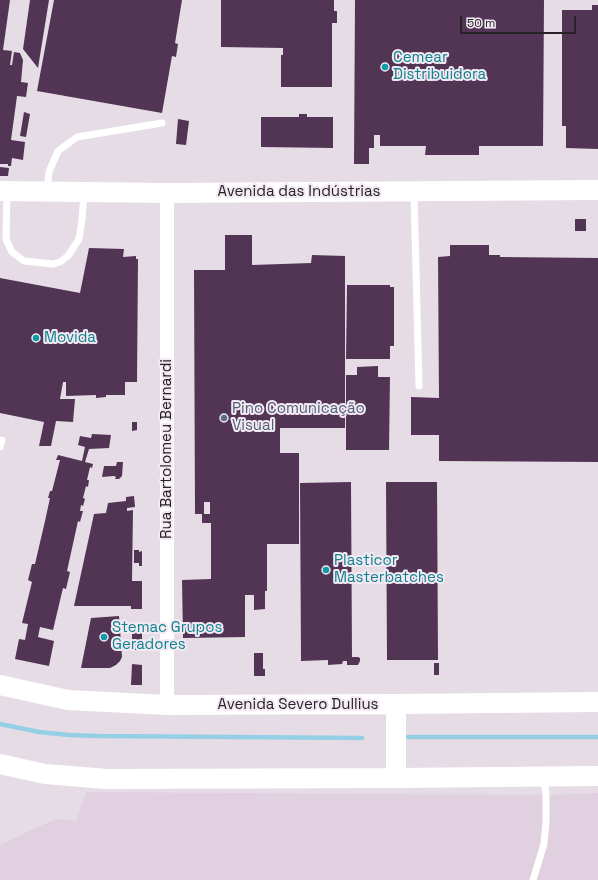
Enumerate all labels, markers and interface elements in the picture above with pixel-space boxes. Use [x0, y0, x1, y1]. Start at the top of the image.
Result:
scale bar [462, 8, 578, 34]
text: 50 m [467, 15, 495, 31]
place label: Cemear Distribuidora [393, 49, 486, 84]
marker: Cemear Distribuidora [380, 62, 390, 72]
street label: Avenida das Indústrias [218, 183, 380, 201]
place label: Movida [44, 329, 96, 347]
marker: Movida [31, 333, 41, 343]
street label: Rua Bartolomeu Bernardi [158, 359, 176, 539]
place label: Pino Comunicação Visual [232, 400, 365, 435]
marker: Pino Comunicação Visual [219, 413, 229, 423]
place label: Plasticor Masterbatches [334, 552, 444, 587]
marker: Plasticor Masterbatches [321, 565, 331, 575]
place label: Stemac Grupos Geradores [112, 619, 222, 654]
marker: Stemac Grupos Geradores [99, 632, 109, 642]
street label: Avenida Severo Dullius [217, 696, 379, 714]

